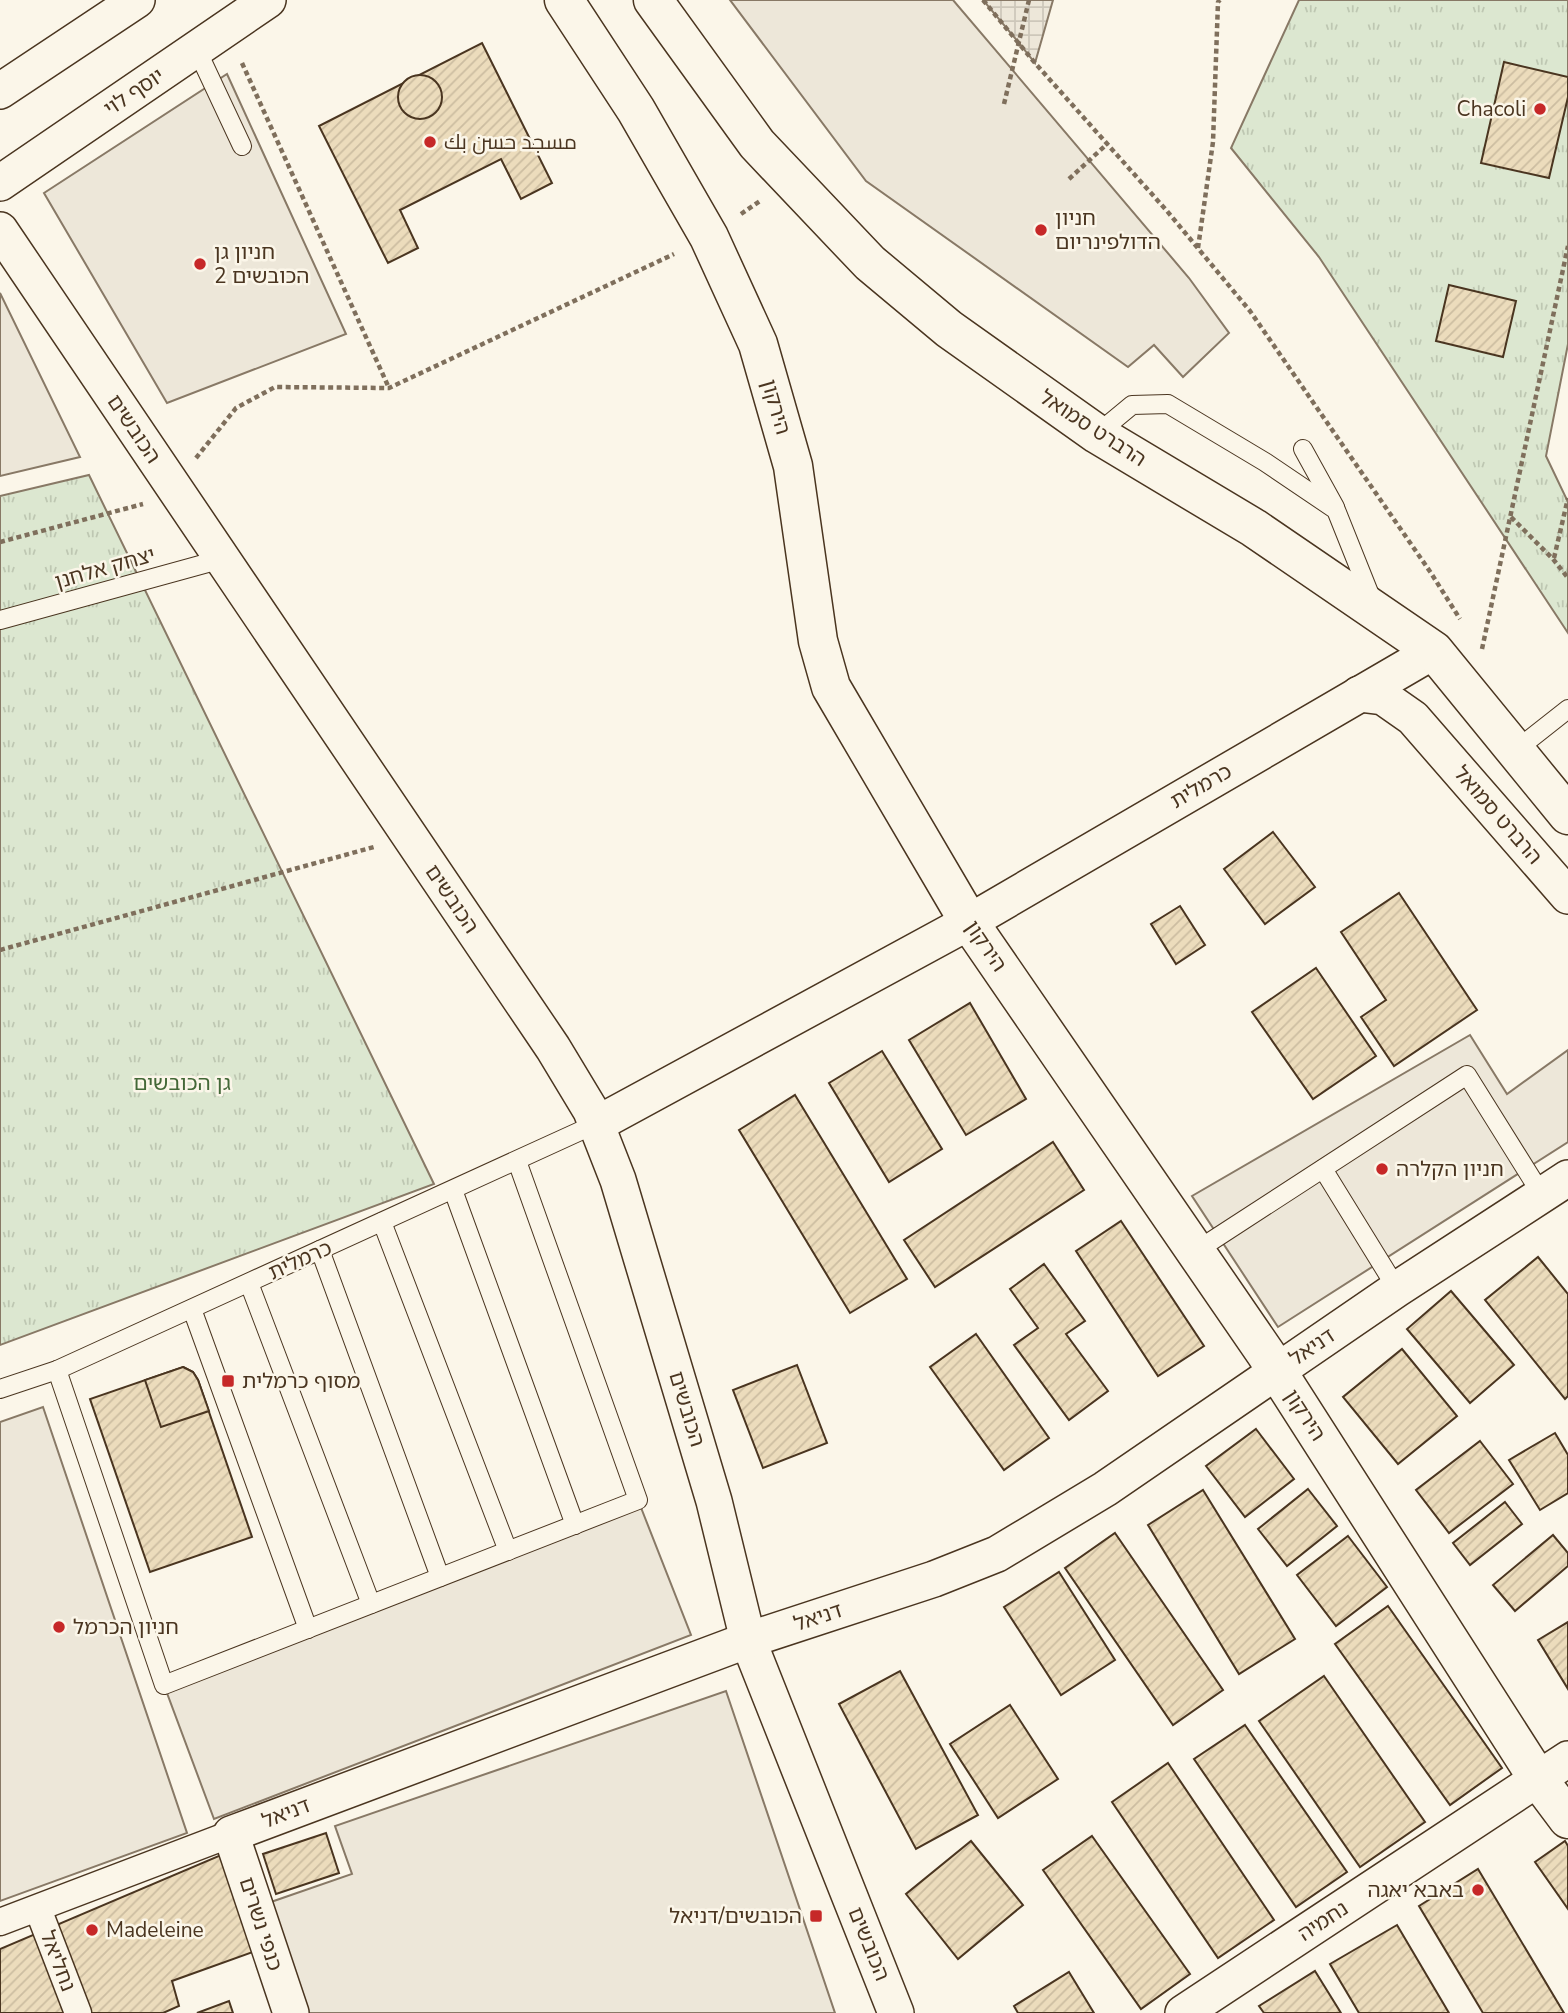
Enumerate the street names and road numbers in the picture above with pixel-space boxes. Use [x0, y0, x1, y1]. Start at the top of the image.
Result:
street label: יוסף לוי [98, 62, 170, 122]
street label: הירקון [755, 376, 797, 438]
street label: הרברט סמואל [1034, 383, 1152, 473]
street label: הכובשים [101, 389, 167, 469]
street label: יצחק אלחנן [52, 540, 158, 596]
street label: כרמלית [1165, 757, 1237, 815]
street label: הרברט סמואל [1447, 760, 1549, 870]
street label: הכובשים [419, 859, 485, 939]
street label: הירקון [959, 915, 1013, 977]
street label: כרמלית [264, 1234, 336, 1286]
street label: דניאל [1284, 1322, 1340, 1372]
street label: הכובשים [662, 1368, 712, 1450]
street label: הירקון [1278, 1384, 1332, 1446]
street label: דניאל [790, 1596, 846, 1638]
street label: דניאל [258, 1791, 314, 1835]
street label: כנפי נשרים [233, 1874, 289, 1974]
street label: נחמיה [1292, 1894, 1354, 1948]
street label: הכובשים [842, 1903, 896, 1985]
street label: נחליאל [34, 1927, 82, 1995]

